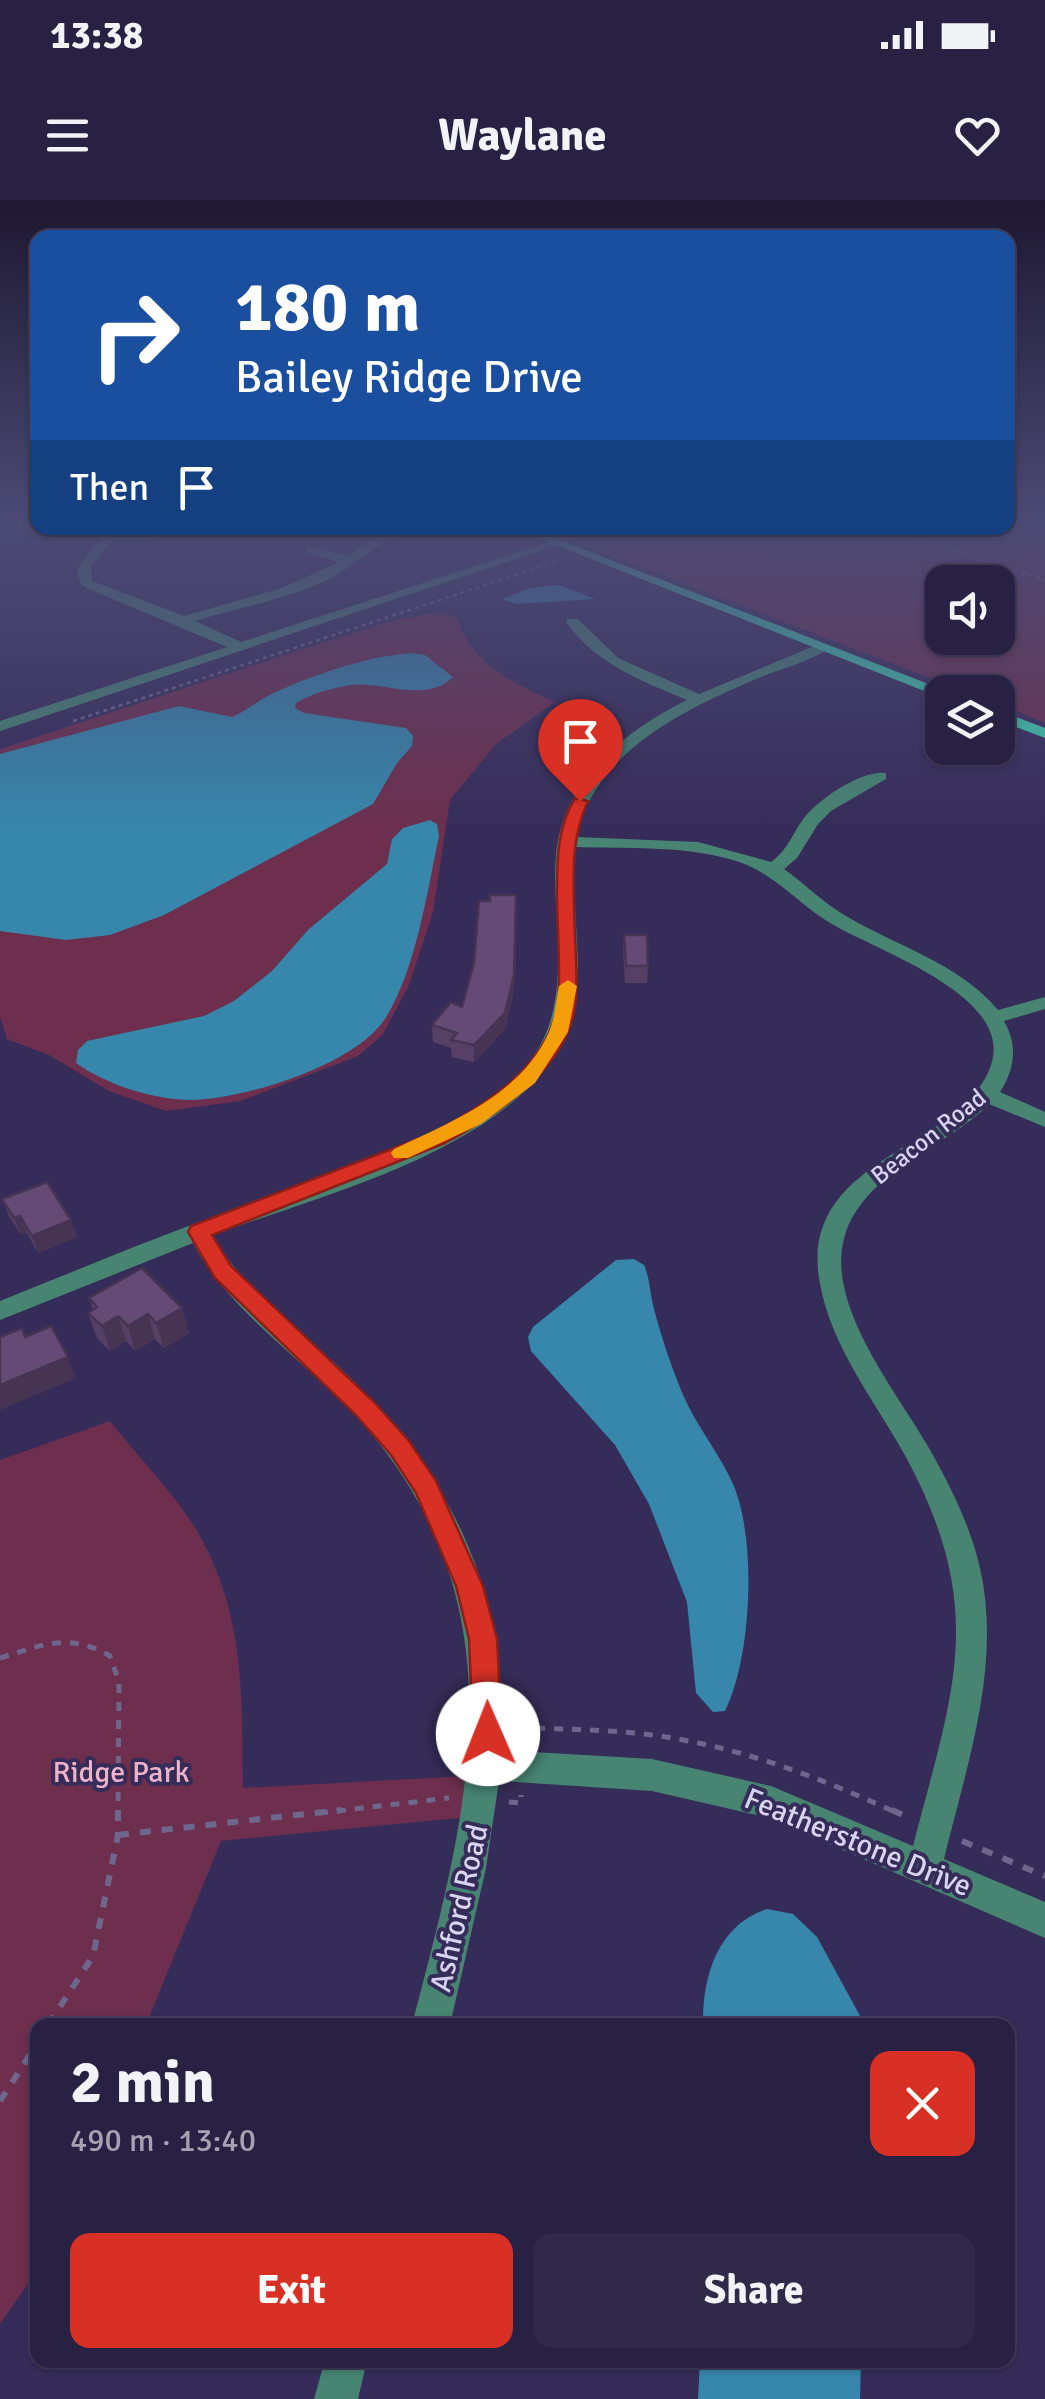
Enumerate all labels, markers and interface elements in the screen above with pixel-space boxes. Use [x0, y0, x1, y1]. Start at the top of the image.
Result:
text: 13:38 [50, 12, 143, 59]
icon: menu [40, 108, 95, 163]
text: Waylane [438, 108, 607, 163]
icon: heart [950, 108, 1005, 163]
text: 180 m [235, 264, 420, 350]
icon: right [70, 270, 200, 400]
text: Bailey Ridge Drive [235, 350, 583, 405]
icon: arrive [169, 460, 224, 515]
text: Then [70, 464, 149, 511]
map controls [925, 565, 1015, 765]
button: sound [925, 565, 1015, 655]
button: layers [925, 675, 1015, 765]
pin [538, 699, 623, 802]
icon: arrive [553, 714, 608, 769]
street label: Beacon Road [865, 1082, 992, 1191]
position arrow [436, 1682, 540, 1786]
park label: Ridge Park [52, 1754, 190, 1791]
street label: Featherstone Drive [739, 1780, 977, 1905]
street label: Ashford Road [422, 1821, 497, 1995]
text: 2 min [70, 2046, 215, 2120]
button: close [870, 2051, 975, 2156]
text: 490 m · 13:40 [70, 2121, 256, 2160]
button: Exit [70, 2233, 513, 2348]
button: Share [533, 2233, 975, 2348]

